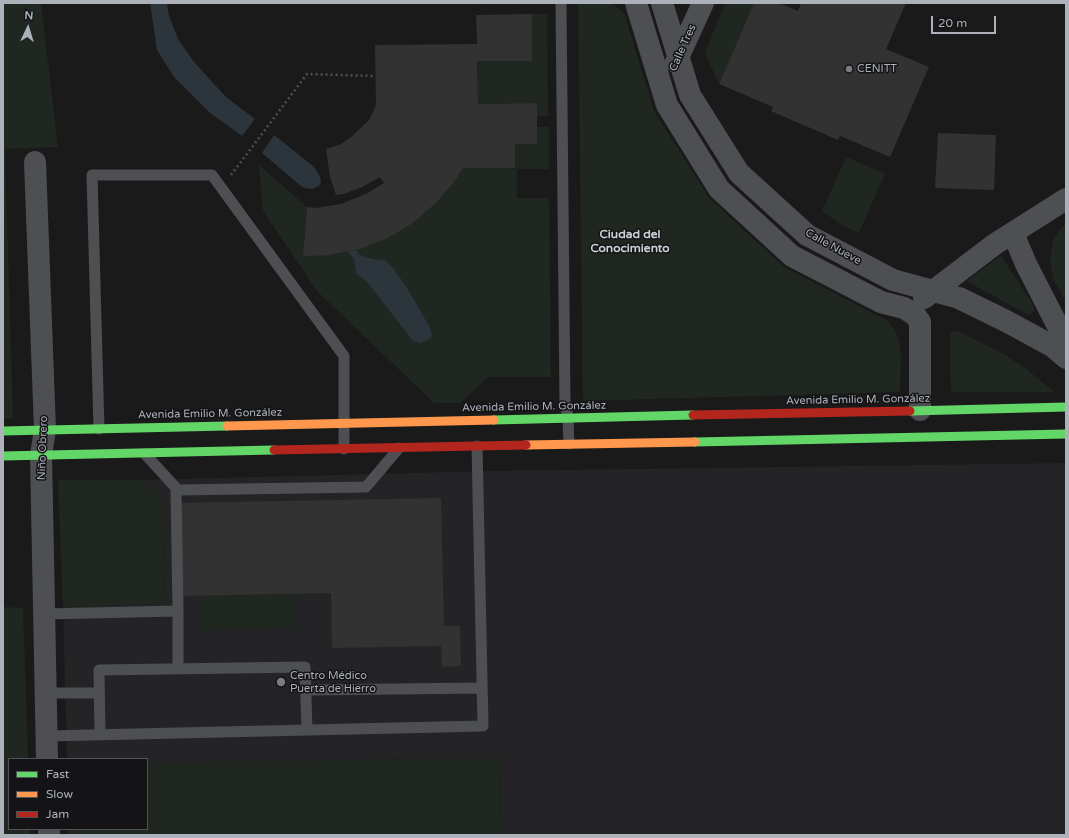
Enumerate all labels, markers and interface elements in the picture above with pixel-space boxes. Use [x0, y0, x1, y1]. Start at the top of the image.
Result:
north arrow [8, 8, 48, 48]
scale bar [933, 8, 998, 34]
text: N [24, 9, 34, 22]
text: 20 m [938, 16, 967, 30]
street label: Calle Tres [667, 22, 699, 74]
place label: CENITT [857, 62, 897, 76]
marker: CENITT [844, 64, 854, 74]
street label: Calle Nueve [803, 226, 863, 268]
district label: Ciudad del Conocimiento [590, 228, 670, 256]
street label: Avenida Emilio M. González [786, 392, 930, 408]
street label: Avenida Emilio M. González [462, 399, 606, 415]
street label: Avenida Emilio M. González [138, 406, 282, 422]
street label: Niño Obrero [35, 416, 51, 480]
place label: Centro Médico Puerta de Hierro [290, 669, 376, 695]
marker: Centro Médico Puerta de Hierro [275, 676, 287, 688]
legend [8, 758, 148, 830]
text: Fast [46, 767, 69, 781]
text: Slow [46, 787, 73, 801]
text: Jam [46, 807, 69, 821]

